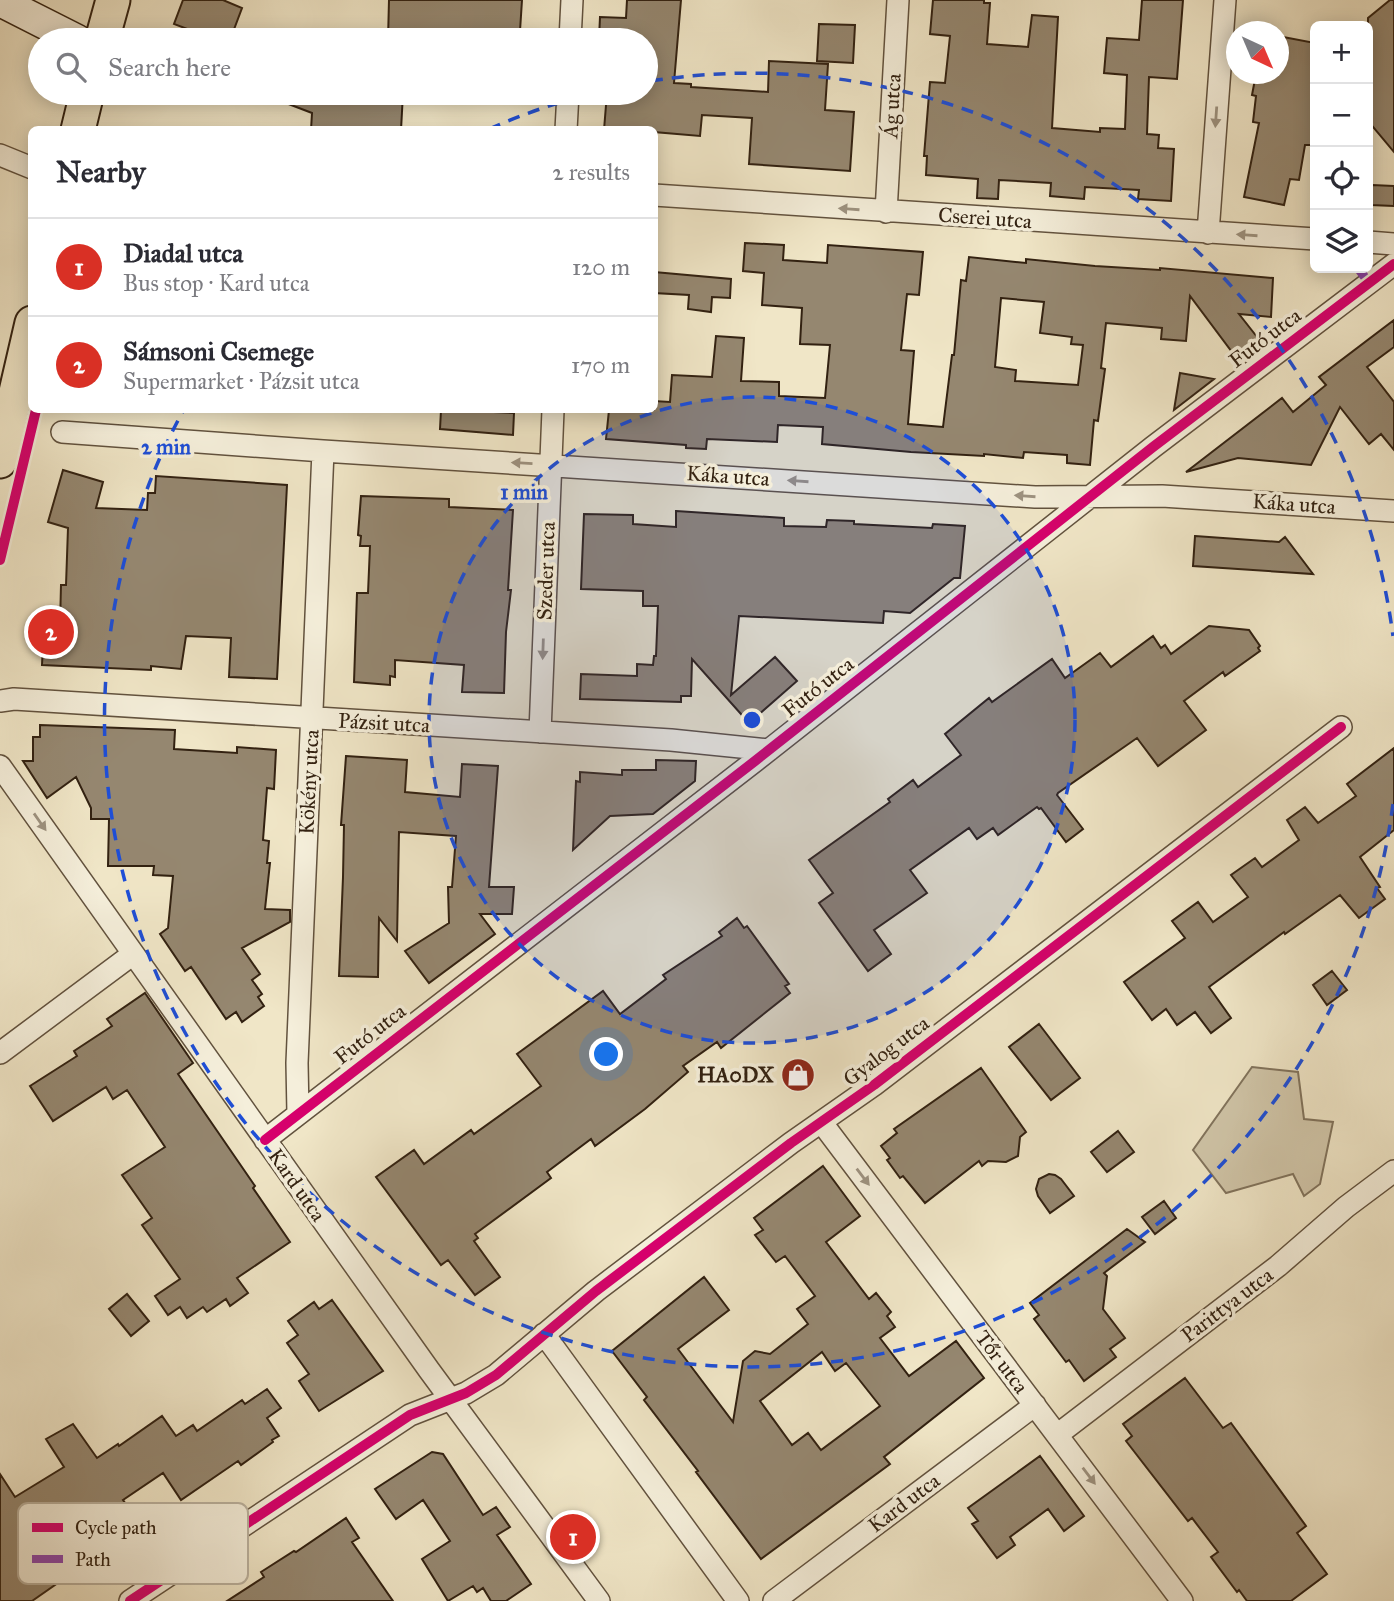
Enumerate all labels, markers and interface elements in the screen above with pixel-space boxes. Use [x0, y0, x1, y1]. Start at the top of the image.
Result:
north arrow [1226, 21, 1289, 84]
map controls [1310, 21, 1373, 273]
button: + [1310, 21, 1373, 84]
search box [28, 28, 658, 105]
icon: search [52, 48, 90, 86]
text: Search here [108, 51, 231, 83]
street label: Ág utca [877, 73, 907, 140]
button: − [1310, 84, 1373, 147]
one-way arrow [1210, 106, 1221, 128]
button: locate [1310, 147, 1373, 210]
text: Nearby [56, 154, 146, 190]
text: 2 results [552, 158, 630, 186]
street label: Cserei utca [937, 202, 1033, 234]
one-way arrow [838, 203, 860, 214]
button: layers [1310, 210, 1373, 273]
one-way arrow [1236, 229, 1258, 240]
text: Diadal utca [123, 237, 243, 269]
text: 1 [74, 253, 84, 281]
text: 120 m [572, 253, 630, 281]
text: Bus stop · Kard utca [123, 269, 309, 297]
street label: Futó utca [1224, 302, 1306, 374]
text: Sámsoni Csemege [123, 335, 314, 367]
text: 2 [73, 351, 85, 379]
text: 170 m [571, 351, 630, 379]
text: Supermarket · Pázsit utca [123, 367, 359, 395]
text: 2 min [141, 434, 191, 460]
one-way arrow [511, 457, 533, 468]
street label: Káka utca [686, 460, 771, 492]
one-way arrow [786, 475, 808, 486]
text: 1 min [500, 479, 548, 505]
street label: Káka utca [1252, 488, 1337, 520]
one-way arrow [1013, 490, 1035, 501]
street label: Szeder utca [531, 521, 561, 621]
pin: 2 [28, 606, 74, 658]
one-way arrow [538, 638, 549, 660]
street label: Futó utca [777, 651, 859, 723]
street label: Pázsit utca [337, 708, 431, 738]
centre of rings [740, 708, 764, 732]
street label: Kökény utca [293, 729, 325, 835]
one-way arrow [32, 813, 46, 831]
street label: Futó utca [329, 998, 411, 1070]
street label: Gyalog utca [838, 1010, 934, 1092]
your location [589, 1037, 623, 1071]
shop icon: HA0DX [779, 1056, 817, 1094]
place label: HA0DX [697, 1062, 775, 1088]
street label: Kard utca [263, 1144, 332, 1227]
one-way arrow [856, 1168, 870, 1187]
street label: Parittya utca [1176, 1262, 1278, 1348]
street label: Tőr utca [970, 1325, 1034, 1399]
one-way arrow [1081, 1467, 1096, 1485]
street label: Kard utca [863, 1468, 945, 1538]
legend [18, 1503, 248, 1584]
pin: 1 [550, 1511, 596, 1563]
text: Cycle path [75, 1516, 157, 1539]
text: Path [75, 1548, 111, 1571]

